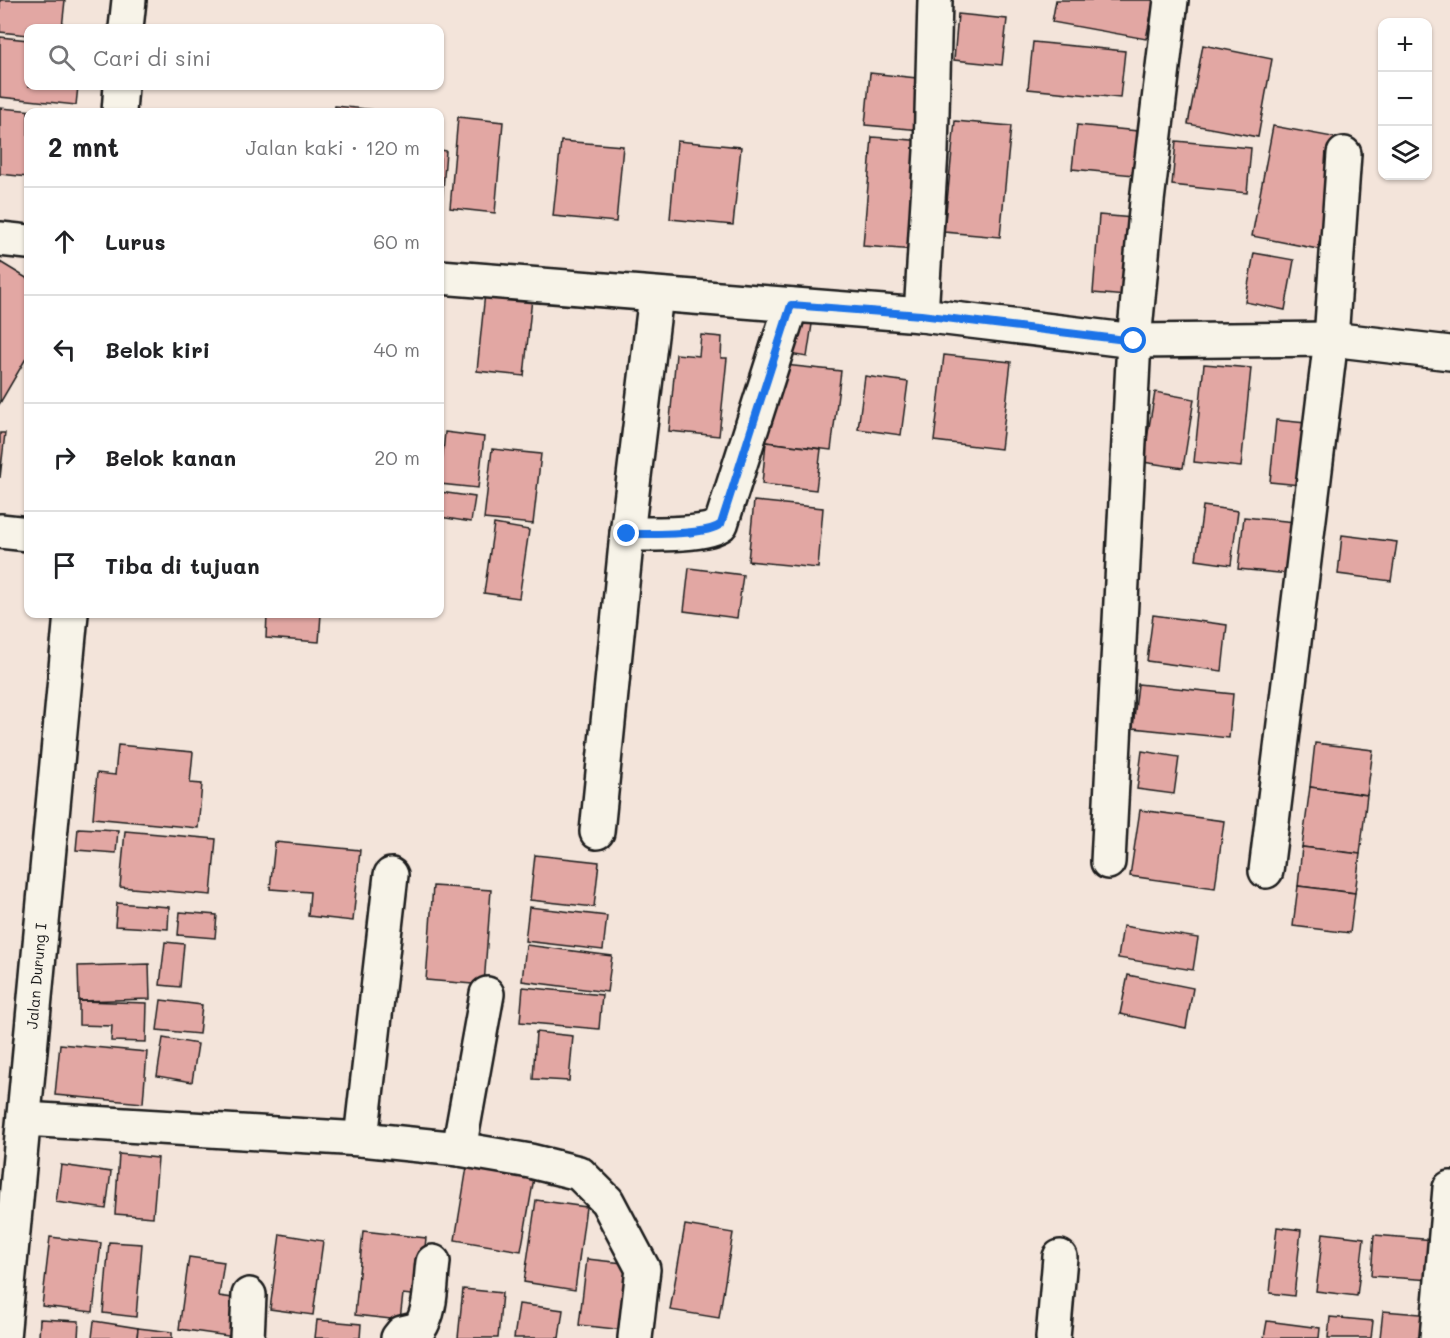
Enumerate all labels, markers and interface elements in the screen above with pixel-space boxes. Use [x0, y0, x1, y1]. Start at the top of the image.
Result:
map controls [1378, 18, 1432, 180]
button: + [1378, 18, 1432, 72]
search box [24, 24, 444, 90]
icon: search [45, 41, 78, 74]
text: Cari di sini [93, 43, 211, 72]
button: − [1378, 72, 1432, 126]
button: layers [1378, 126, 1432, 180]
text: 2 mnt [48, 130, 119, 164]
text: Jalan kaki · 120 m [246, 134, 420, 160]
icon: ahead [48, 225, 81, 258]
text: Lurus [105, 227, 166, 256]
text: 60 m [373, 228, 420, 254]
route start [1120, 327, 1146, 353]
icon: left [48, 333, 81, 366]
text: Belok kiri [105, 335, 210, 364]
text: 40 m [374, 336, 420, 362]
icon: right [48, 441, 81, 474]
text: Belok kanan [105, 443, 236, 472]
text: 20 m [374, 444, 420, 470]
route end [613, 520, 639, 546]
icon: arrive [48, 549, 81, 582]
text: Tiba di tujuan [105, 551, 260, 580]
street label: Jalan Durung I [21, 922, 51, 1030]

